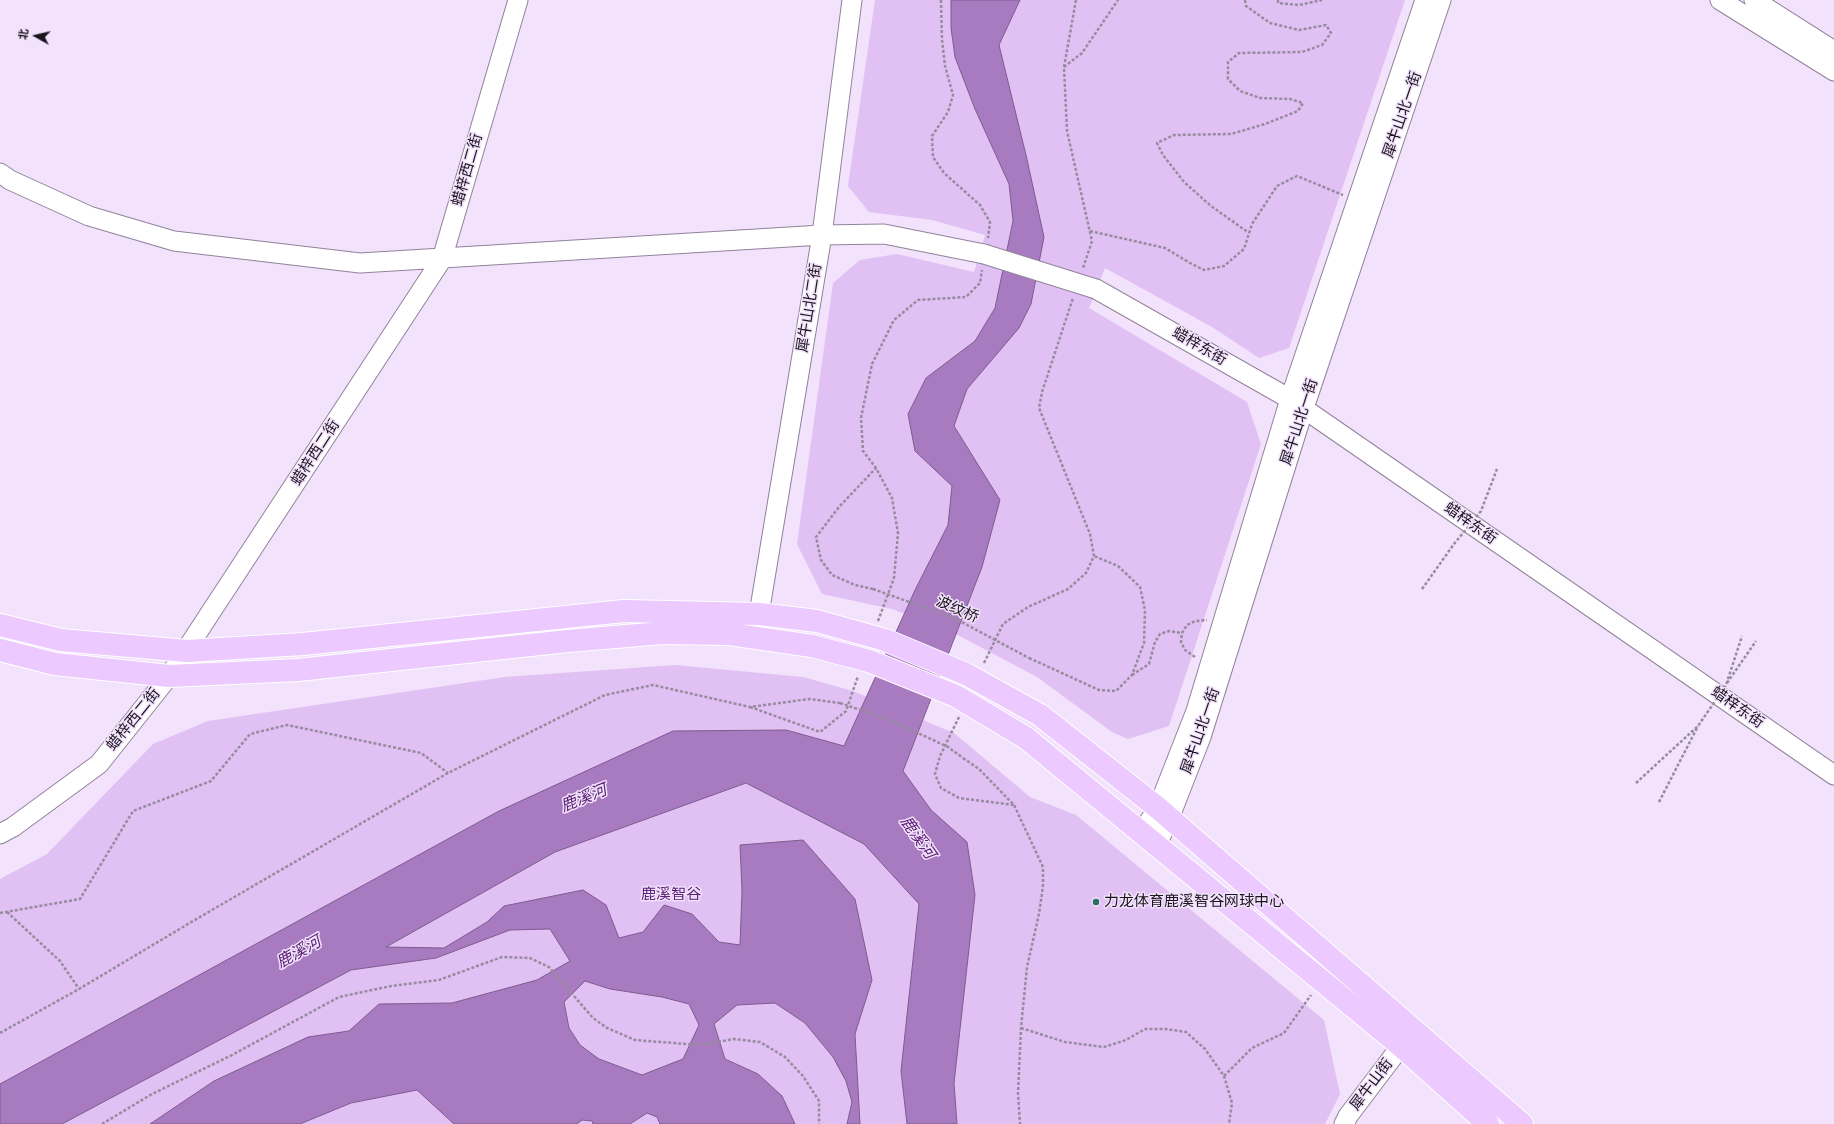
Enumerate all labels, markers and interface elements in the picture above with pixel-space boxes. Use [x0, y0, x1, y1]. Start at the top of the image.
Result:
north arrow [16, 16, 56, 56]
text: 北 [16, 28, 31, 41]
street label: 犀牛山北一街 [1380, 70, 1426, 160]
street label: 蜡梓西二街 [449, 131, 487, 209]
street label: 犀牛山北二街 [794, 262, 826, 354]
street label: 蜡梓东街 [1169, 324, 1229, 370]
street label: 犀牛山北一街 [1278, 376, 1322, 468]
street label: 蜡梓西二街 [288, 417, 344, 489]
street label: 蜡梓东街 [1440, 499, 1500, 549]
street label: 波纹桥 [933, 593, 981, 627]
street label: 蜡梓东街 [1707, 683, 1767, 733]
street label: 蜡梓西二街 [103, 685, 165, 755]
street label: 犀牛山北一街 [1178, 686, 1224, 776]
water label: 鹿溪河 [558, 781, 610, 817]
water label: 鹿溪河 [895, 813, 939, 863]
park label: 鹿溪智谷 [641, 886, 701, 904]
place label: 力龙体育鹿溪智谷网球中心 [1104, 893, 1284, 911]
marker: 力龙体育鹿溪智谷网球中心 [1091, 897, 1101, 907]
water label: 鹿溪河 [273, 933, 325, 973]
street label: 犀牛山街 [1347, 1056, 1397, 1114]

